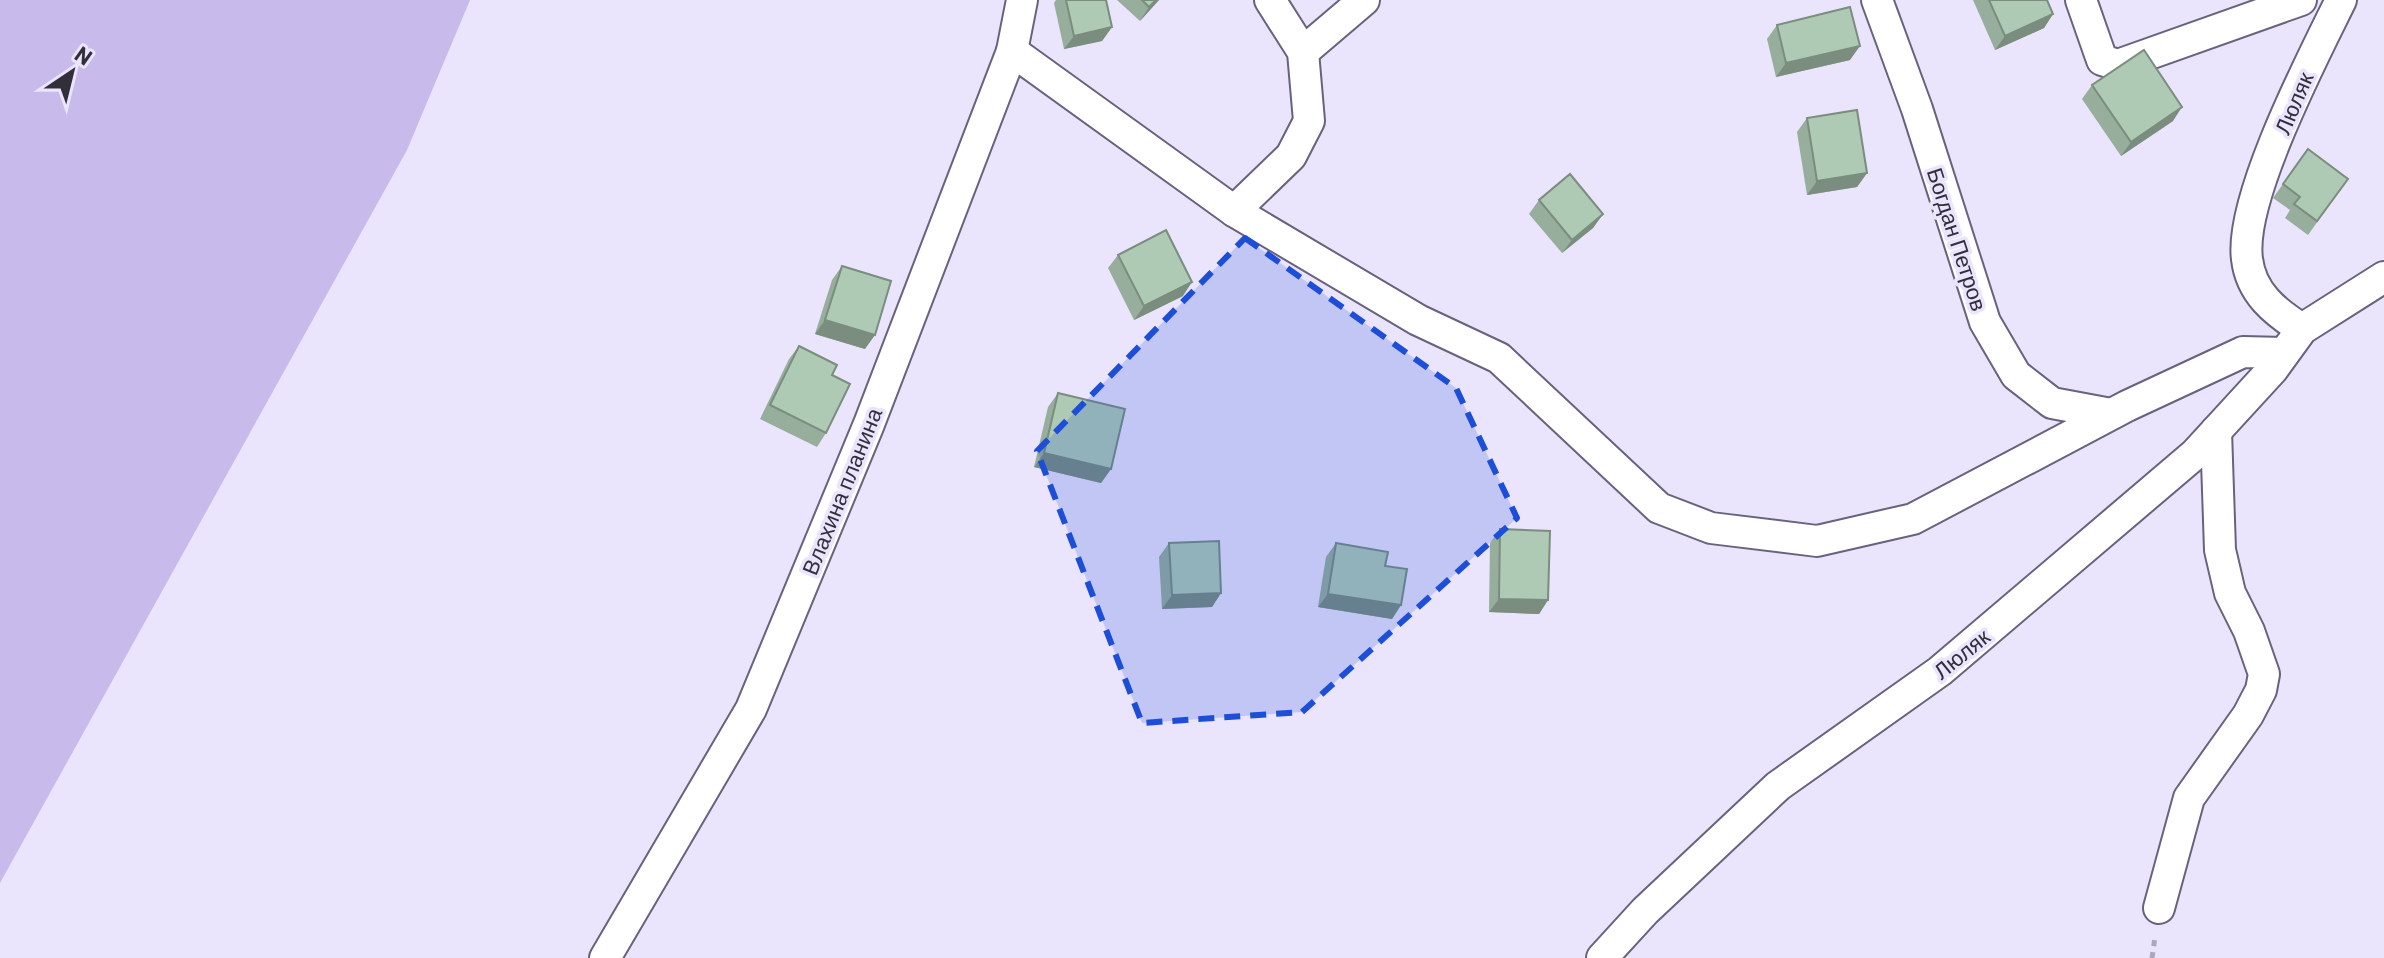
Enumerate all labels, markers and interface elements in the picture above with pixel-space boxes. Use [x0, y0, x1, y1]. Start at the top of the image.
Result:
north arrow [32, 32, 112, 112]
text: N [71, 40, 97, 70]
street label: Люляк [2268, 68, 2318, 138]
street label: Богдан Петров [1922, 164, 1993, 314]
street label: Влахина планина [796, 403, 887, 578]
street label: Люляк [1928, 622, 1995, 684]

